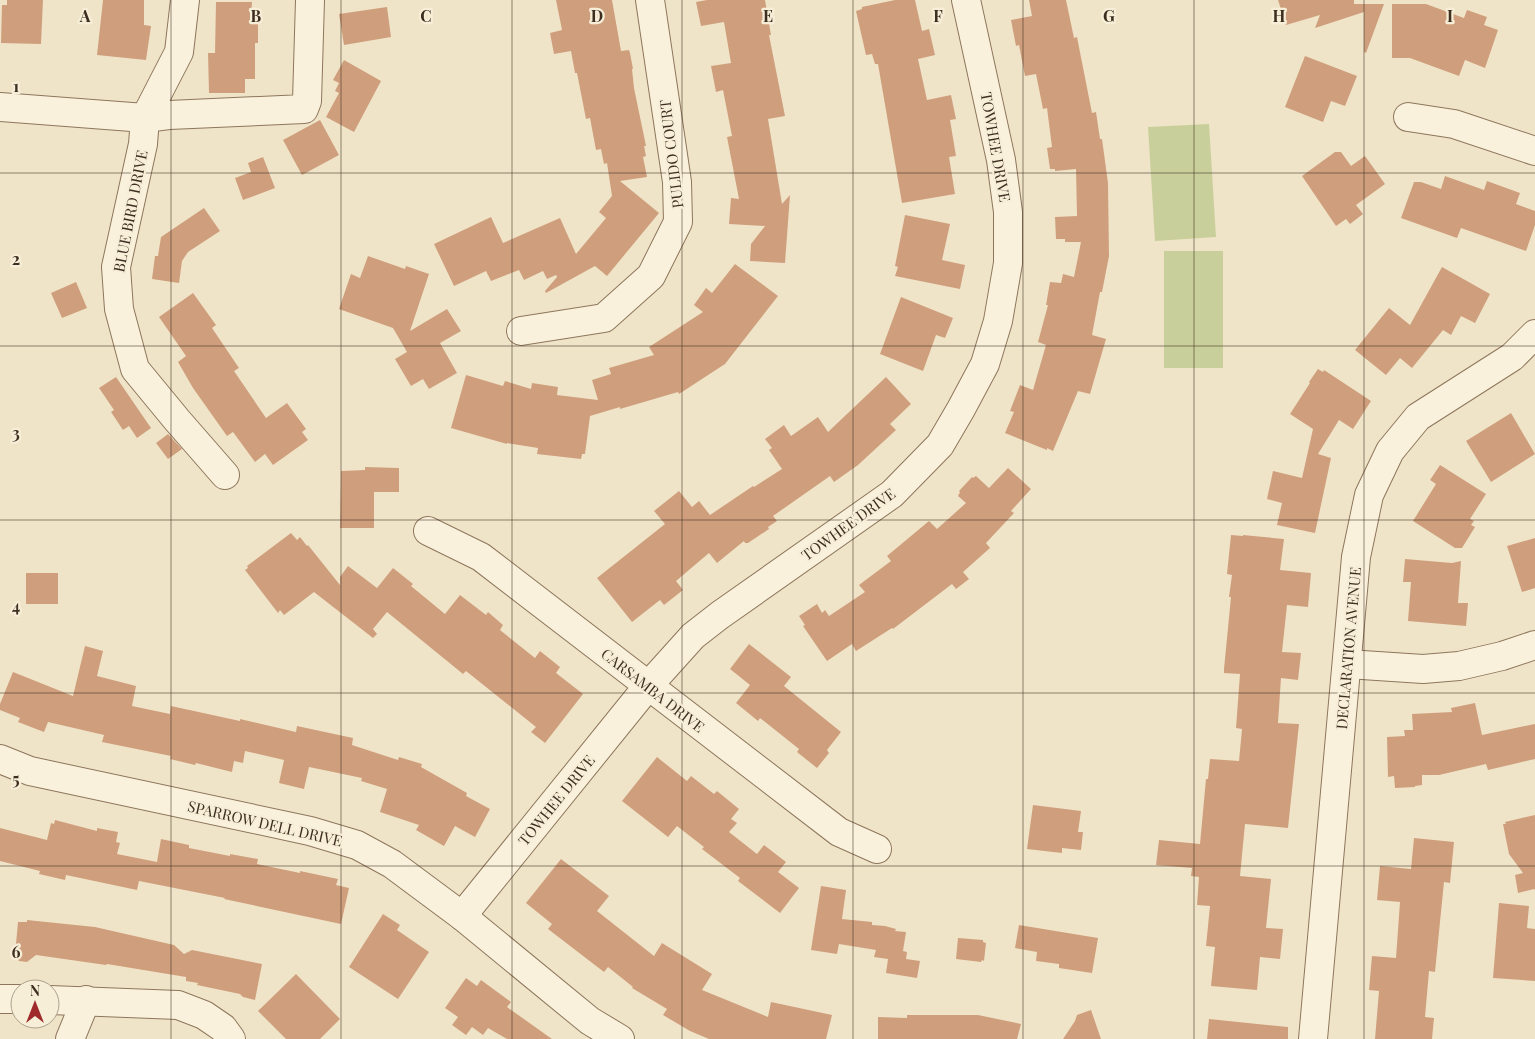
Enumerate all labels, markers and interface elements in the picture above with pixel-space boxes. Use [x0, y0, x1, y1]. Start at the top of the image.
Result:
text: A [79, 5, 91, 26]
text: B [251, 5, 262, 26]
text: C [420, 5, 432, 26]
text: D [591, 5, 603, 26]
text: E [763, 5, 773, 26]
text: F [933, 5, 943, 26]
text: G [1103, 5, 1115, 26]
text: H [1273, 5, 1286, 26]
text: I [1447, 5, 1453, 26]
text: 1 [13, 75, 19, 96]
street label: TOWHEE DRIVE [976, 90, 1016, 204]
street label: PULIDO COURT [654, 99, 688, 209]
street label: BLUE BIRD DRIVE [108, 148, 152, 274]
text: 2 [12, 248, 20, 269]
text: 3 [12, 422, 20, 443]
street label: TOWHEE DRIVE [797, 483, 899, 565]
street label: DECLARATION AVENUE [1331, 566, 1365, 730]
text: 4 [12, 595, 20, 616]
street label: CARSAMBA DRIVE [597, 643, 709, 737]
street label: TOWHEE DRIVE [513, 750, 599, 850]
text: 5 [12, 768, 20, 789]
street label: SPARROW DELL DRIVE [186, 795, 344, 851]
text: 6 [12, 941, 21, 962]
north arrow [10, 979, 60, 1029]
text: N [30, 981, 40, 1000]

